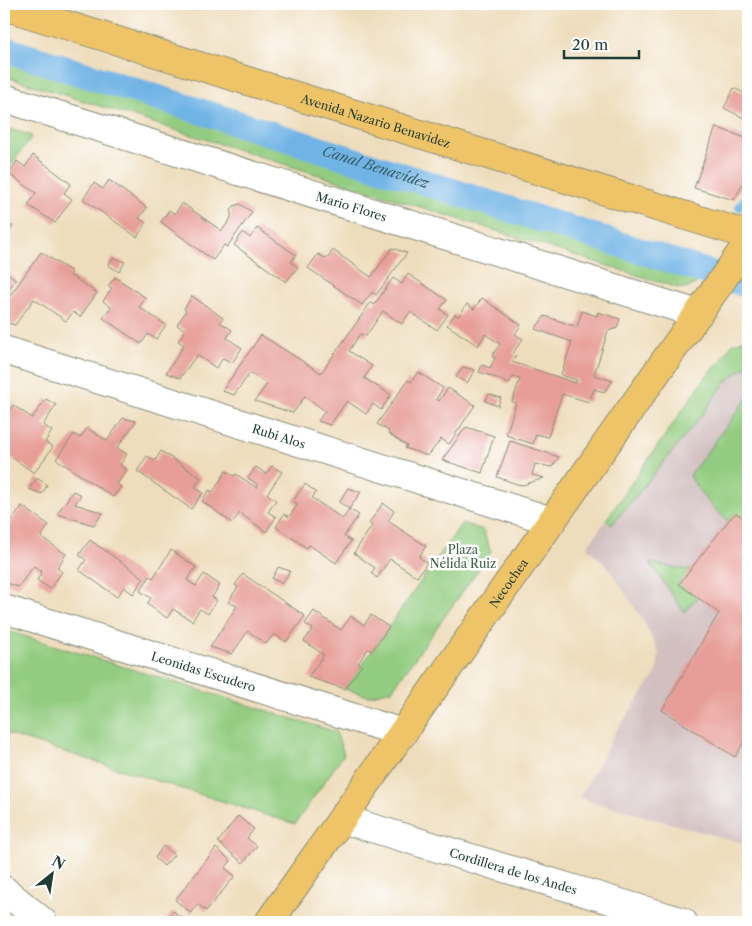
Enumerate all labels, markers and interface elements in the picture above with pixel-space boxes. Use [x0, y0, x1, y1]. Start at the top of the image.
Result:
scale bar [564, 28, 640, 60]
text: 20 m [572, 35, 608, 54]
street label: Avenida Nazario Benavídez [298, 90, 452, 151]
water label: Canal Benavídez [320, 142, 433, 193]
street label: Mario Flores [314, 188, 389, 224]
street label: Rubi Alos [250, 420, 307, 451]
park label: Plaza Nélida Ruiz [430, 542, 496, 571]
street label: Necochea [486, 555, 531, 610]
street label: Leonidas Escudero [149, 648, 258, 694]
street label: Cordillera de los Andes [448, 844, 579, 897]
north arrow [28, 848, 78, 898]
text: N [49, 852, 68, 874]

